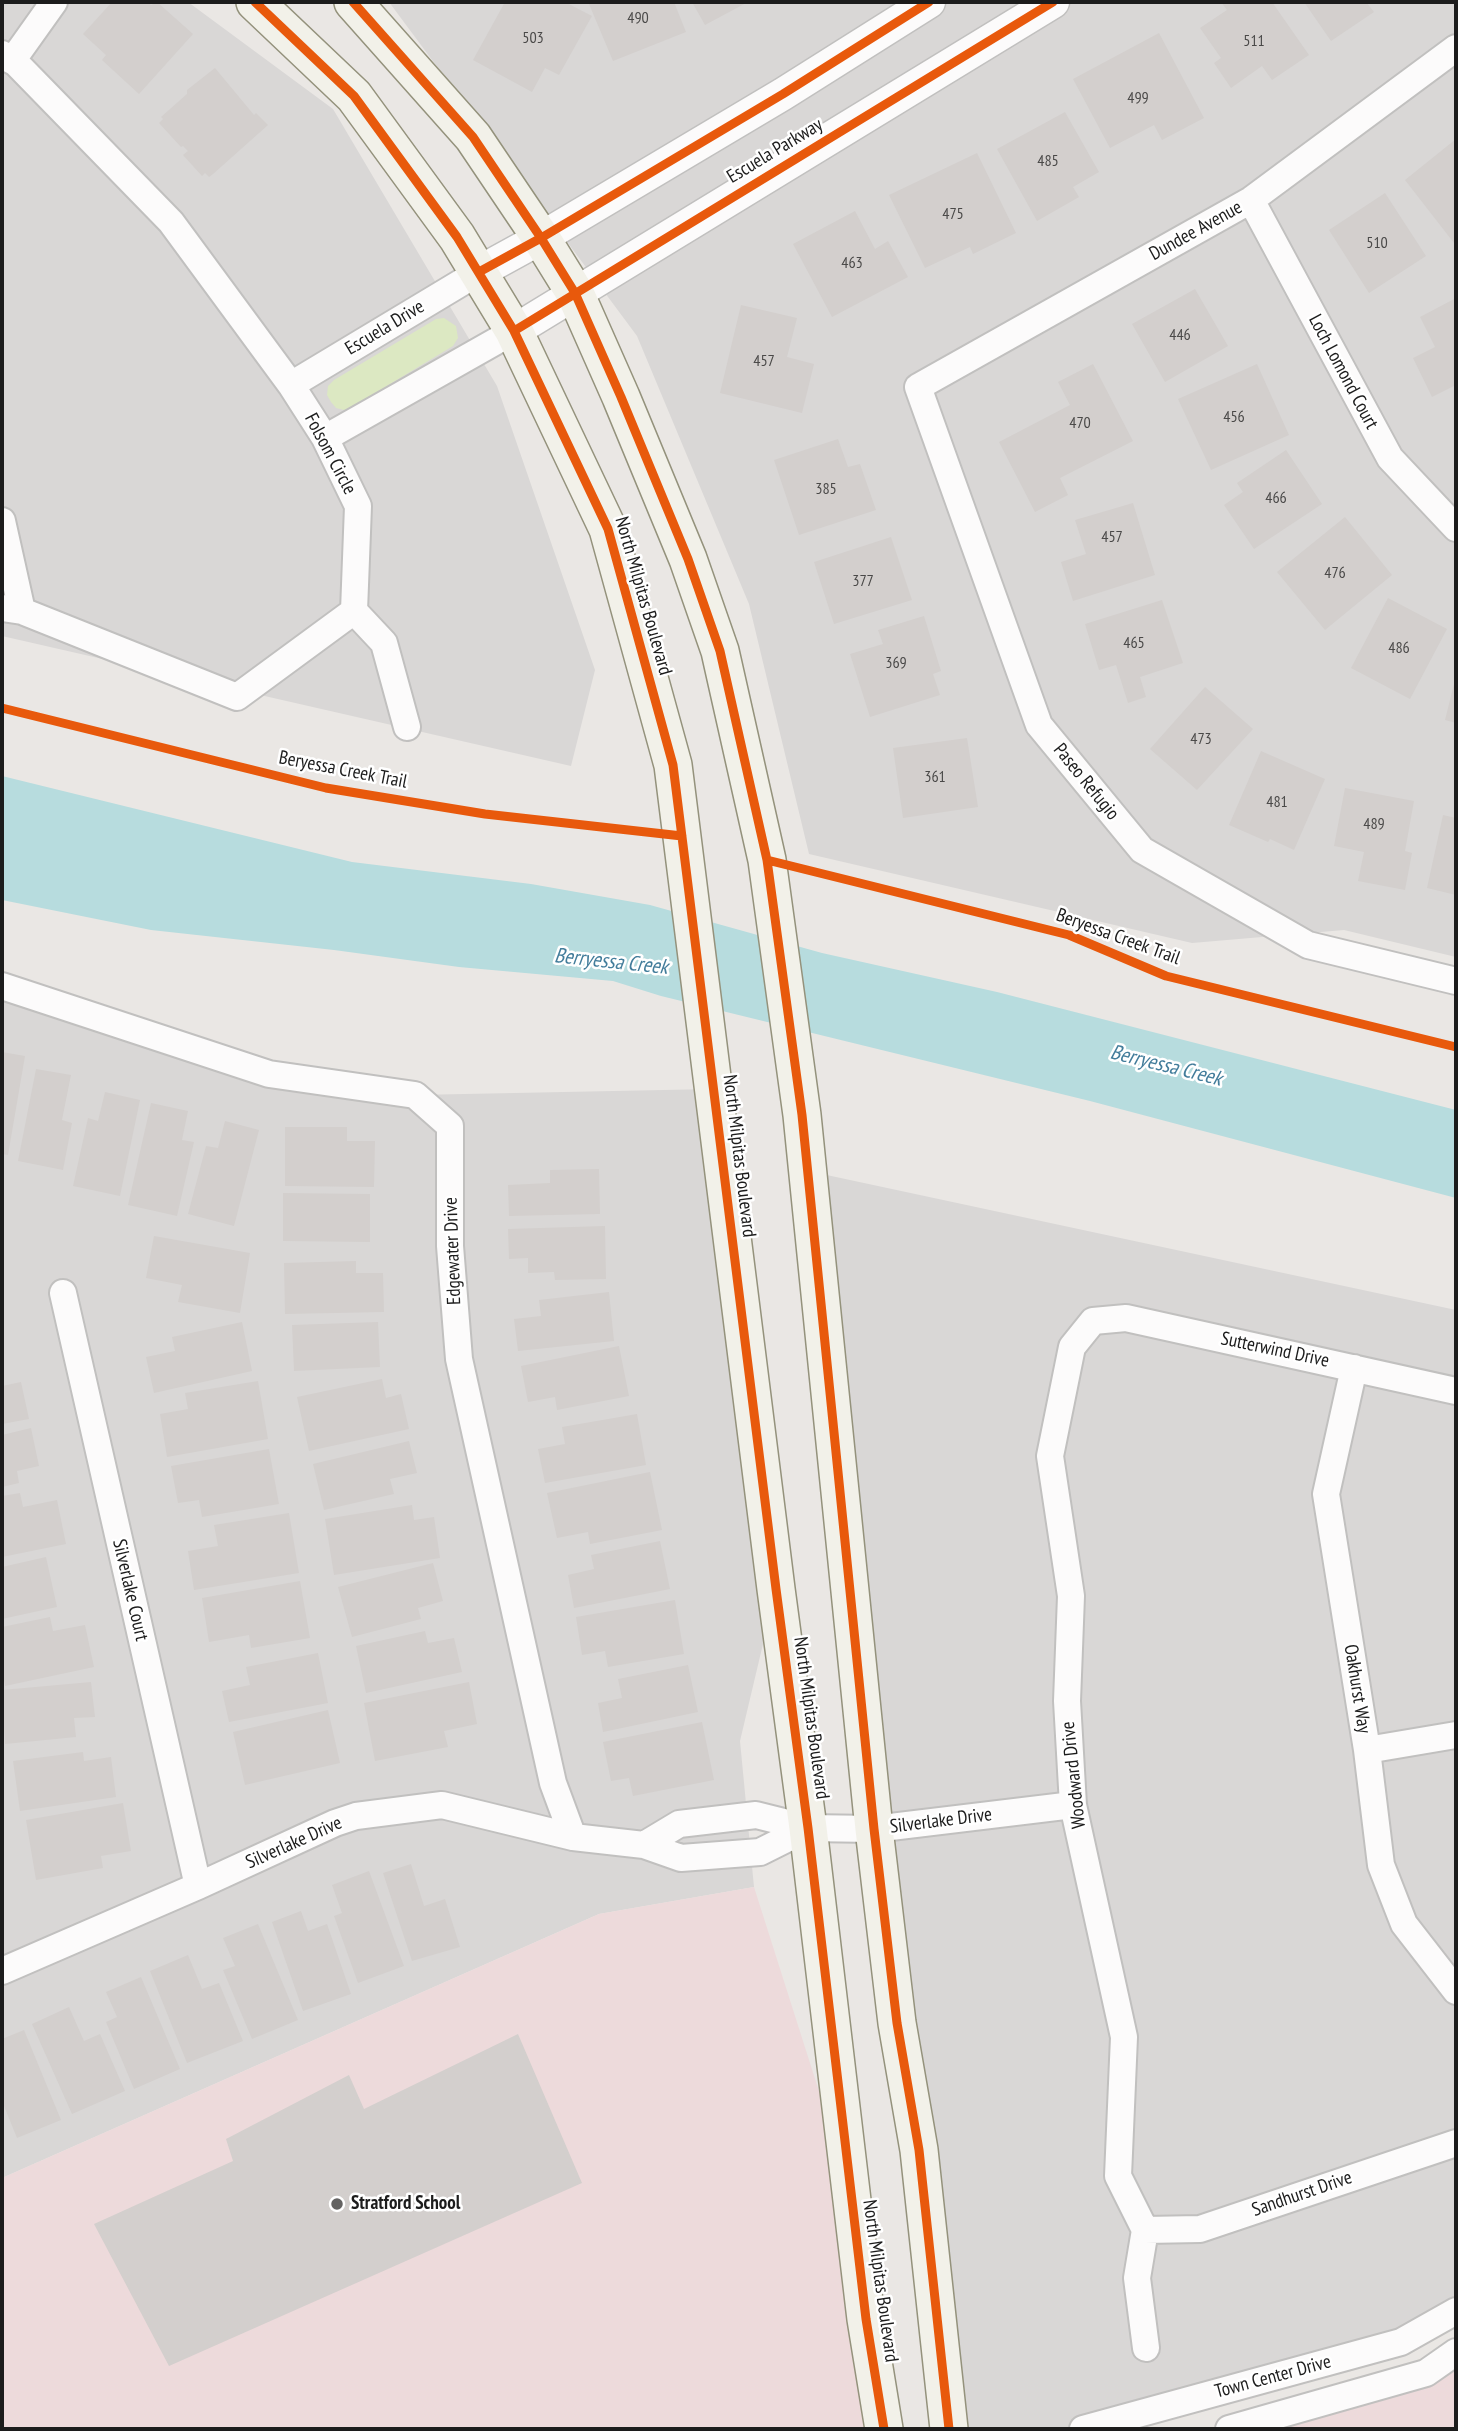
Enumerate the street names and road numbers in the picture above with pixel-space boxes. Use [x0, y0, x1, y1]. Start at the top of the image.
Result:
street label: Escuela Parkway [723, 114, 827, 188]
street label: Dundee Avenue [1146, 196, 1246, 266]
street label: Escuela Drive [341, 296, 429, 360]
street label: Loch Lomond Court [1303, 311, 1383, 433]
street label: Folsom Circle [299, 410, 361, 498]
street label: North Milpitas Boulevard [609, 514, 677, 678]
street label: Paseo Refugio [1048, 739, 1124, 825]
street label: Beryessa Creek Trail [277, 746, 409, 794]
street label: Beryessa Creek Trail [1053, 904, 1183, 970]
street label: North Milpitas Boulevard [718, 1073, 760, 1239]
street label: Edgewater Drive [440, 1197, 466, 1305]
street label: Sutterwind Drive [1219, 1327, 1331, 1373]
street label: Silverlake Court [107, 1537, 153, 1643]
street label: North Milpitas Boulevard [788, 1635, 834, 1801]
street label: Oakhurst Way [1339, 1643, 1375, 1735]
street label: Woodward Drive [1057, 1720, 1091, 1830]
street label: Silverlake Drive [889, 1803, 993, 1839]
street label: Silverlake Drive [242, 1812, 346, 1874]
street label: Sandhurst Drive [1249, 2166, 1355, 2222]
street label: North Milpitas Boulevard [857, 2198, 903, 2364]
street label: Town Center Drive [1212, 2351, 1334, 2403]

